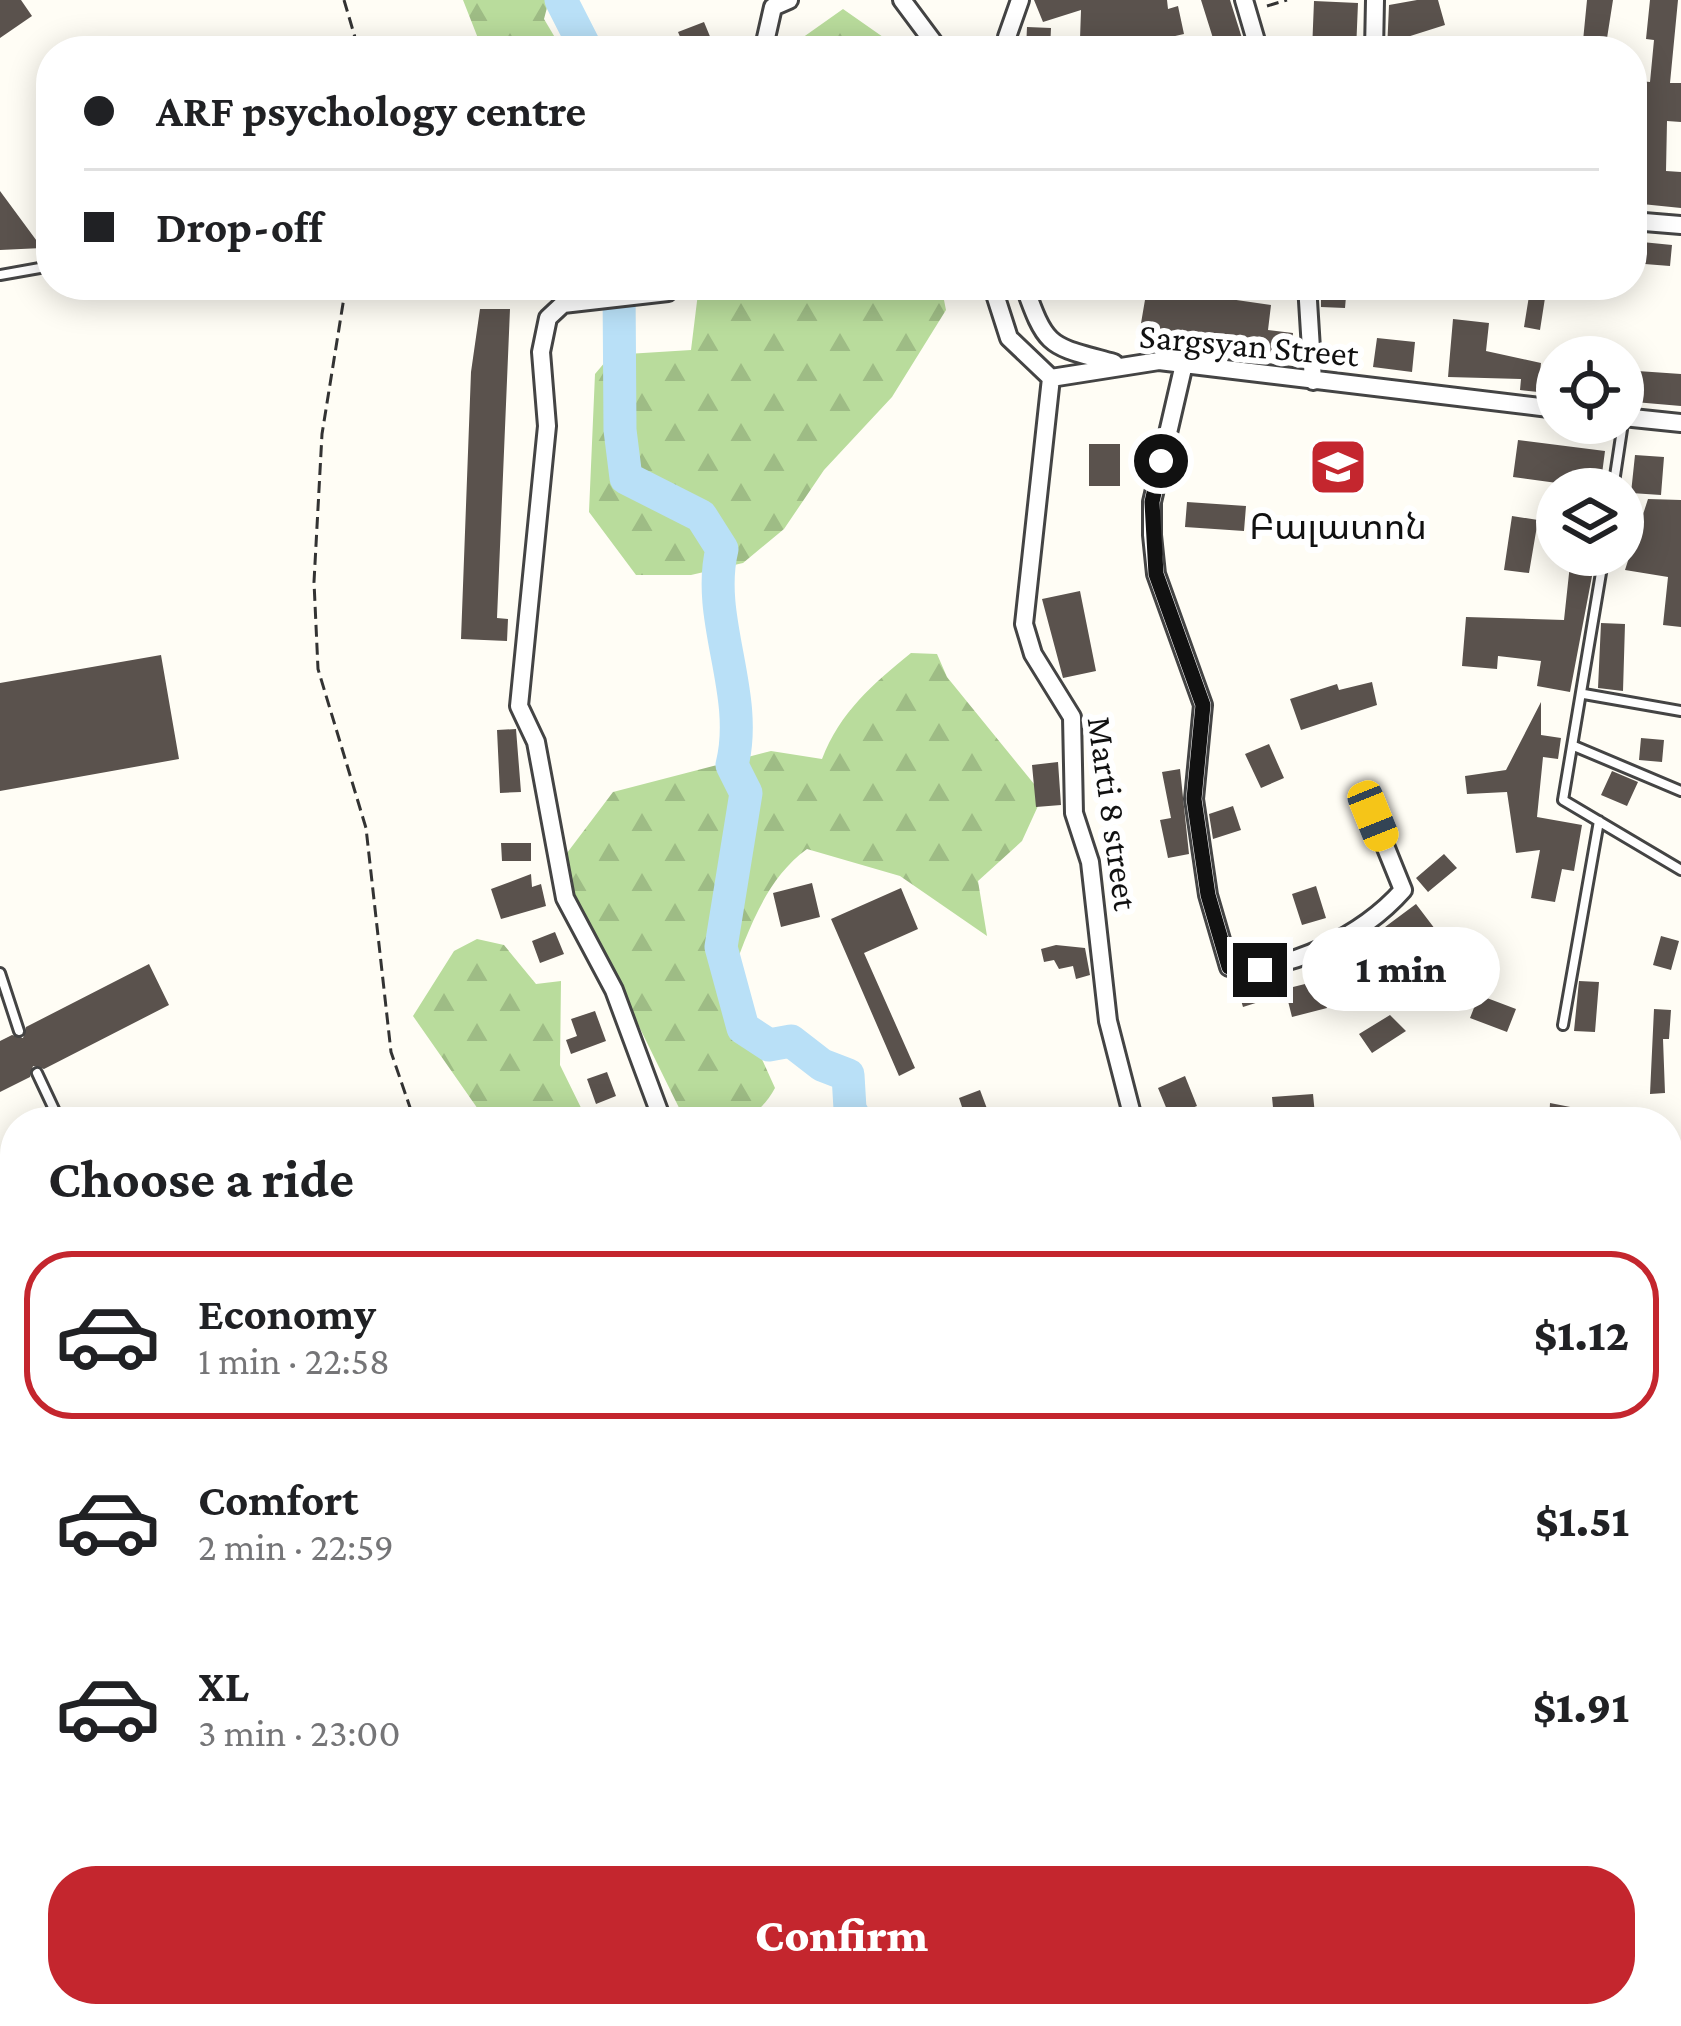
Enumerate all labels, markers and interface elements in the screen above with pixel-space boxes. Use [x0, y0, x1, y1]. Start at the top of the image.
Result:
text: ARF psychology centre [156, 86, 586, 136]
text: Drop-off [156, 202, 323, 252]
street label: Sargsyan Street [1137, 315, 1361, 375]
map controls [1536, 336, 1644, 576]
button: locate [1536, 336, 1644, 444]
route start [1134, 434, 1188, 488]
school or university icon: Բալատոն [1307, 436, 1369, 498]
button: layers [1536, 468, 1644, 576]
place label: Բալատոն [1249, 507, 1427, 547]
street label: Marti 8 street [1080, 714, 1147, 914]
car [1343, 776, 1403, 856]
callout: 1 min [1302, 928, 1500, 1012]
route end [1233, 943, 1287, 997]
text: 1 min [1355, 947, 1447, 990]
text: Choose a ride [48, 1149, 354, 1209]
icon: car [54, 1281, 162, 1389]
text: Economy [198, 1289, 376, 1339]
text: $1.12 [1534, 1310, 1629, 1360]
text: 1 min · 22:58 [198, 1339, 390, 1382]
icon: car [54, 1467, 162, 1575]
text: Comfort [198, 1475, 359, 1525]
text: $1.51 [1535, 1496, 1629, 1546]
text: 2 min · 22:59 [198, 1525, 394, 1568]
icon: car [54, 1653, 162, 1761]
text: XL [198, 1661, 249, 1711]
text: $1.91 [1533, 1682, 1629, 1732]
text: 3 min · 23:00 [198, 1711, 400, 1754]
button: Confirm [48, 1866, 1635, 2004]

